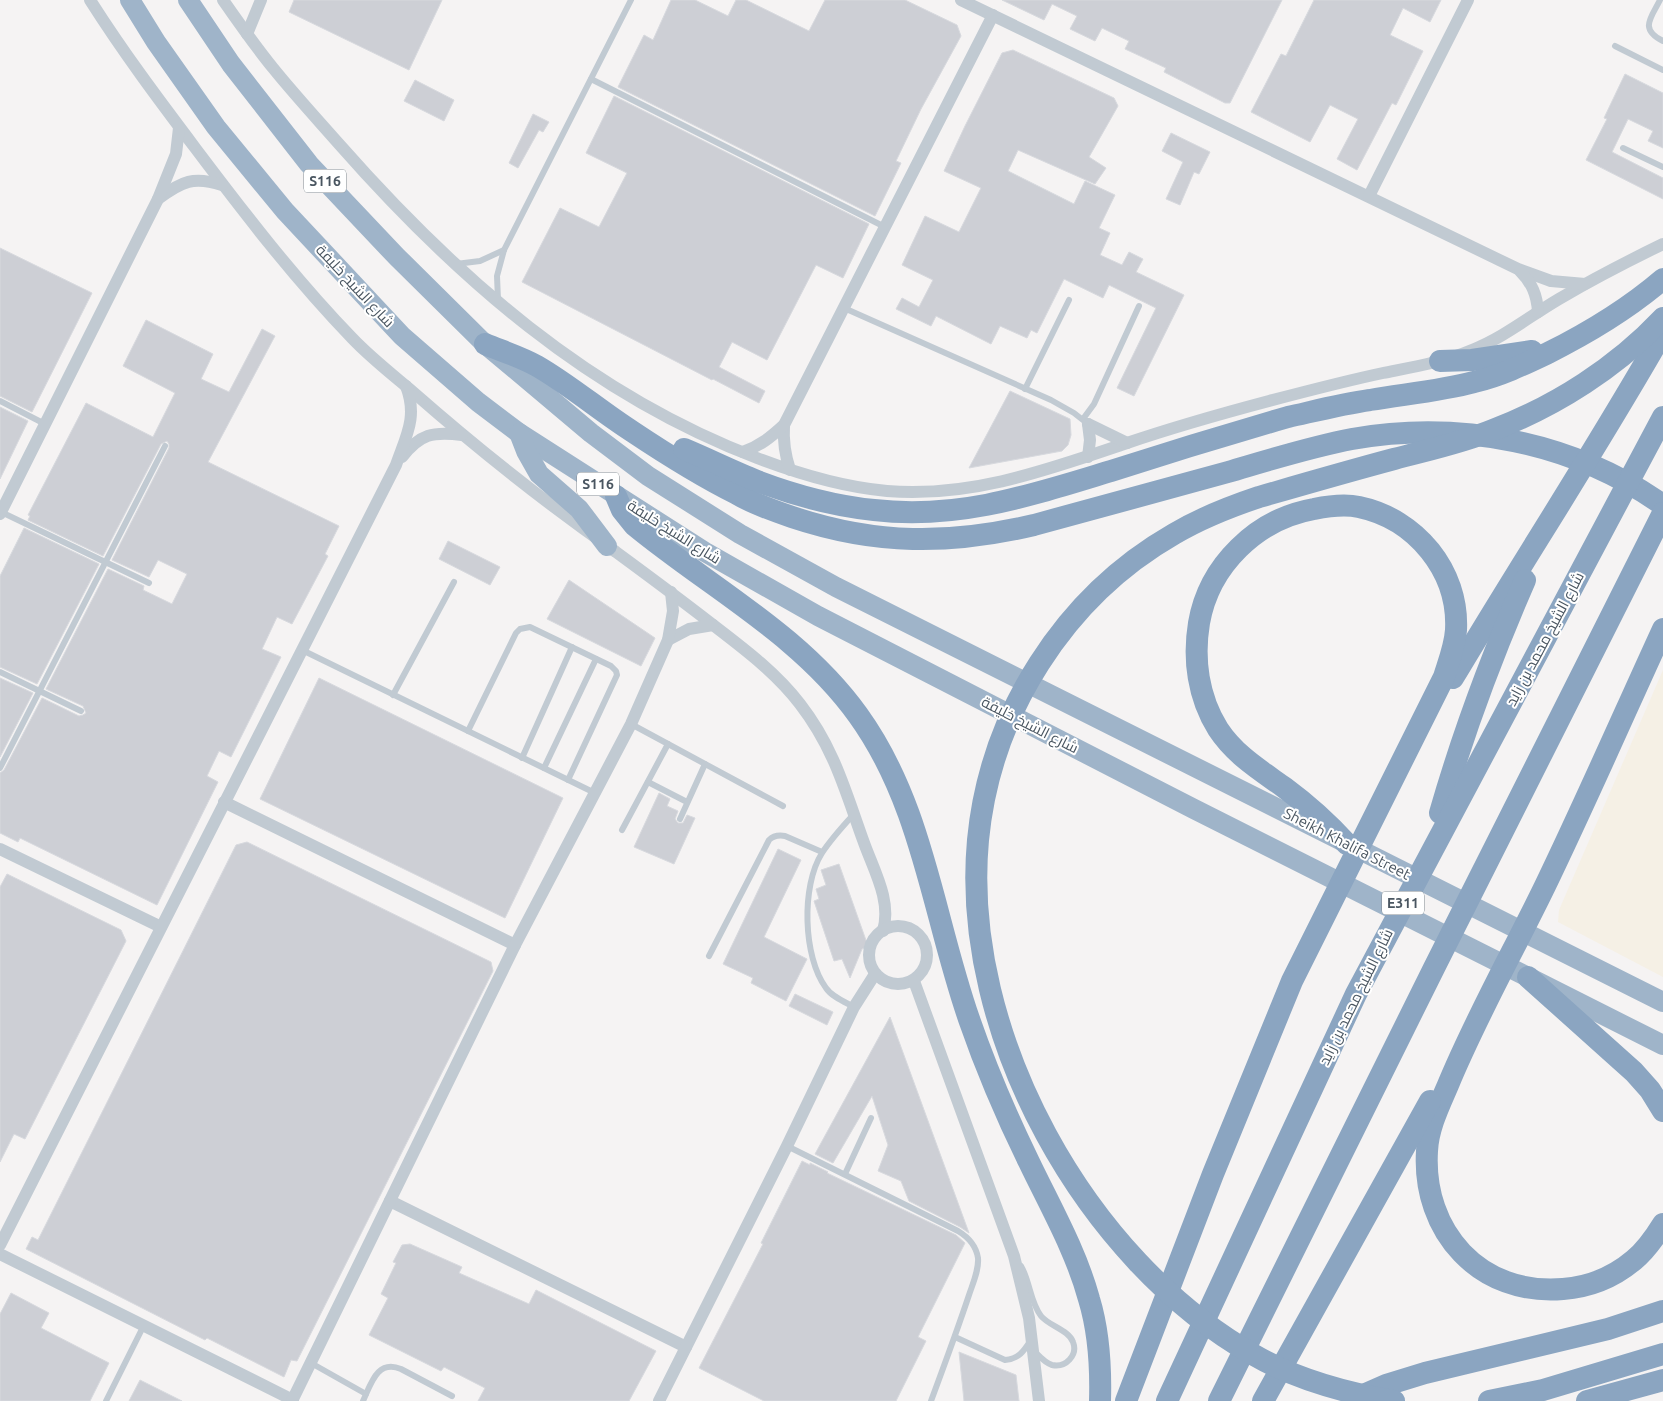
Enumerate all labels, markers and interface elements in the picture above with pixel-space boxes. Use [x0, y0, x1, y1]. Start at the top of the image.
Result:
road number: S116 [304, 170, 346, 192]
street label: شارع الشيخ خليفة [311, 241, 398, 332]
road number: S116 [577, 472, 619, 496]
street label: شارع الشيخ خليفة [623, 496, 724, 570]
street label: شارع الشيخ محمد بن زايد [1502, 569, 1590, 710]
street label: شارع الشيخ خليفة [978, 693, 1081, 759]
street label: Sheikh Khalifa Street [1281, 804, 1413, 883]
road number: E311 [1382, 891, 1424, 914]
street label: شارع الشيخ محمد بن زايد [1315, 926, 1399, 1069]

